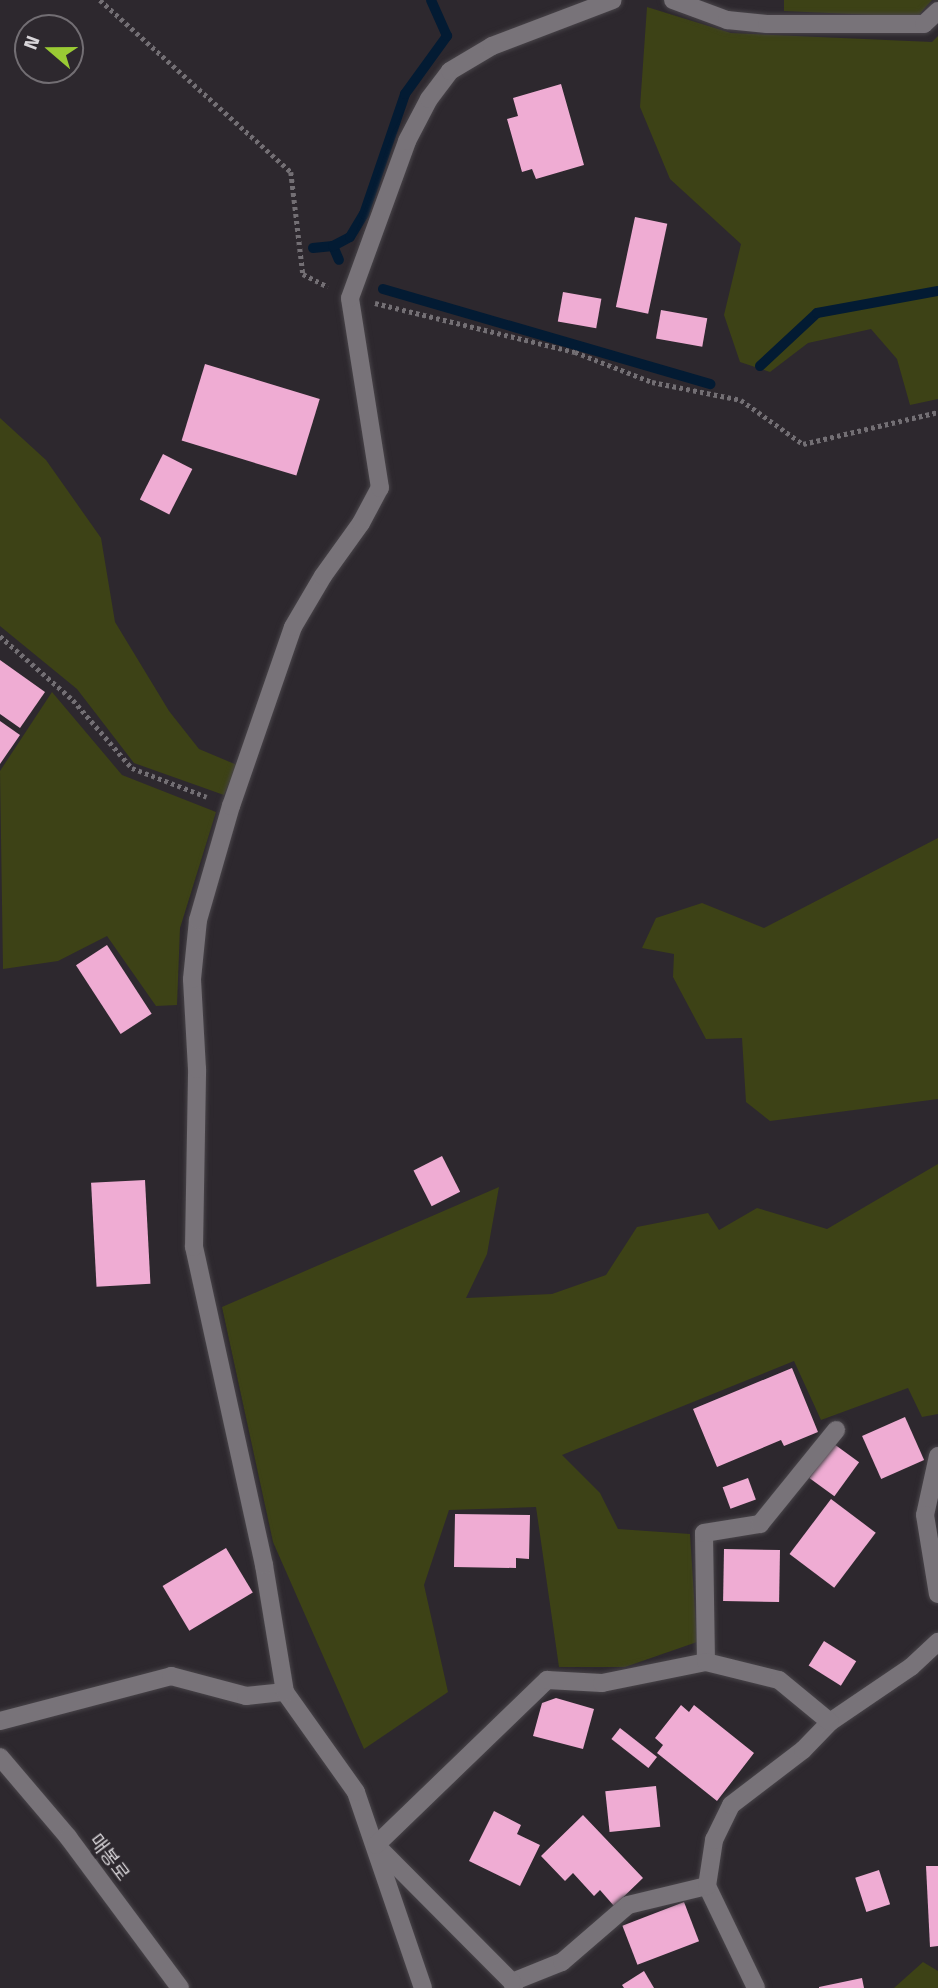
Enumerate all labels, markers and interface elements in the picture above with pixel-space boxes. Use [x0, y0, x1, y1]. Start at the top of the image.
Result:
north arrow [14, 14, 84, 84]
text: N [15, 31, 47, 53]
street label: 매봉로 [85, 1829, 135, 1885]

